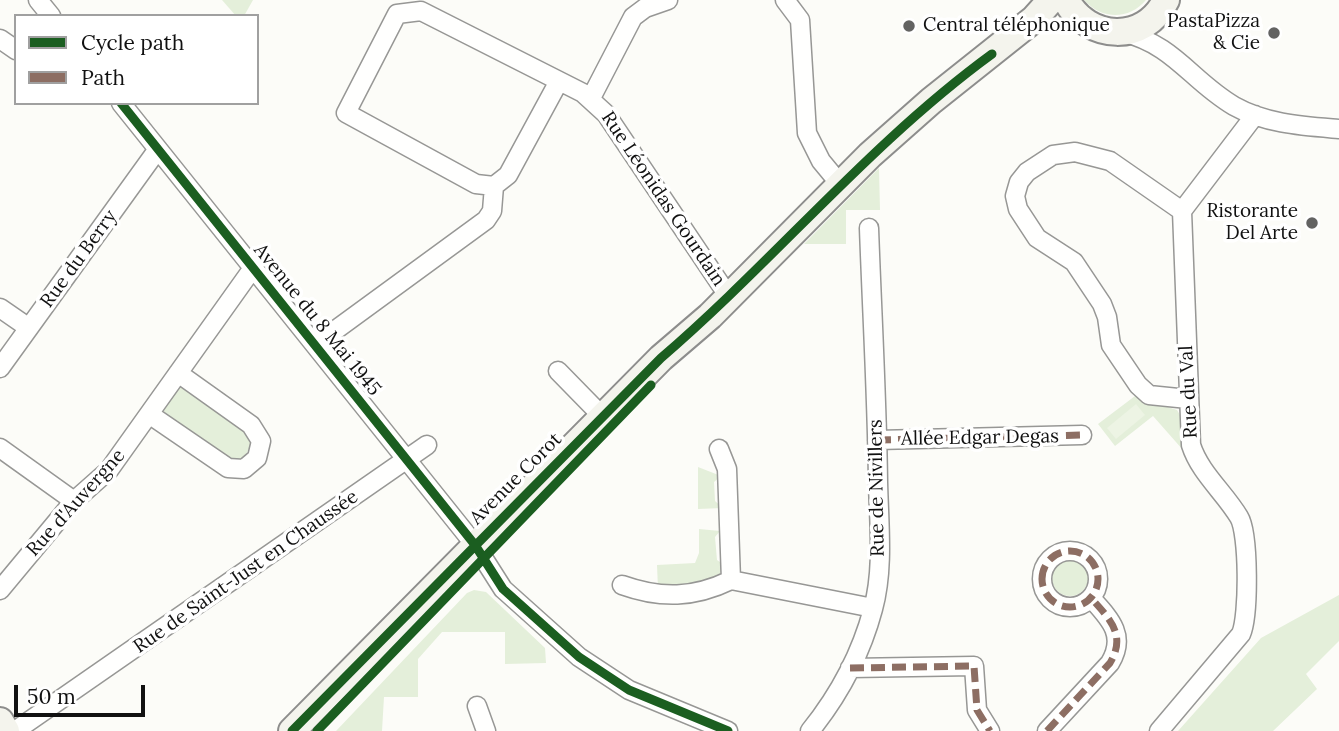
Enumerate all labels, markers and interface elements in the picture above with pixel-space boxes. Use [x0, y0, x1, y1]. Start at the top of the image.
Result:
place label: PastaPizza & Cie [1167, 11, 1260, 55]
legend [14, 14, 259, 105]
place label: Central téléphonique [923, 15, 1110, 37]
marker: Central téléphonique [901, 18, 917, 34]
marker: PastaPizza & Cie [1266, 25, 1282, 41]
text: Cycle path [81, 29, 184, 56]
text: Path [81, 64, 125, 91]
street label: Rue Léonidas Gourdain [596, 107, 730, 291]
place label: Ristorante Del Arte [1207, 201, 1298, 245]
street label: Rue du Berry [36, 206, 122, 312]
marker: Ristorante Del Arte [1304, 215, 1320, 231]
street label: Avenue du 8 Mai 1945 [249, 239, 385, 401]
street label: Rue du Val [1175, 345, 1203, 439]
street label: Rue de Nivillers [864, 419, 890, 557]
street label: Allée Edgar Degas [901, 425, 1059, 451]
street label: Avenue Corot [465, 428, 567, 530]
street label: Rue d'Auvergne [22, 445, 130, 561]
street label: Rue de Saint-Just en Chaussée [129, 486, 363, 658]
scale bar [18, 672, 149, 716]
text: 50 m [27, 683, 76, 710]

